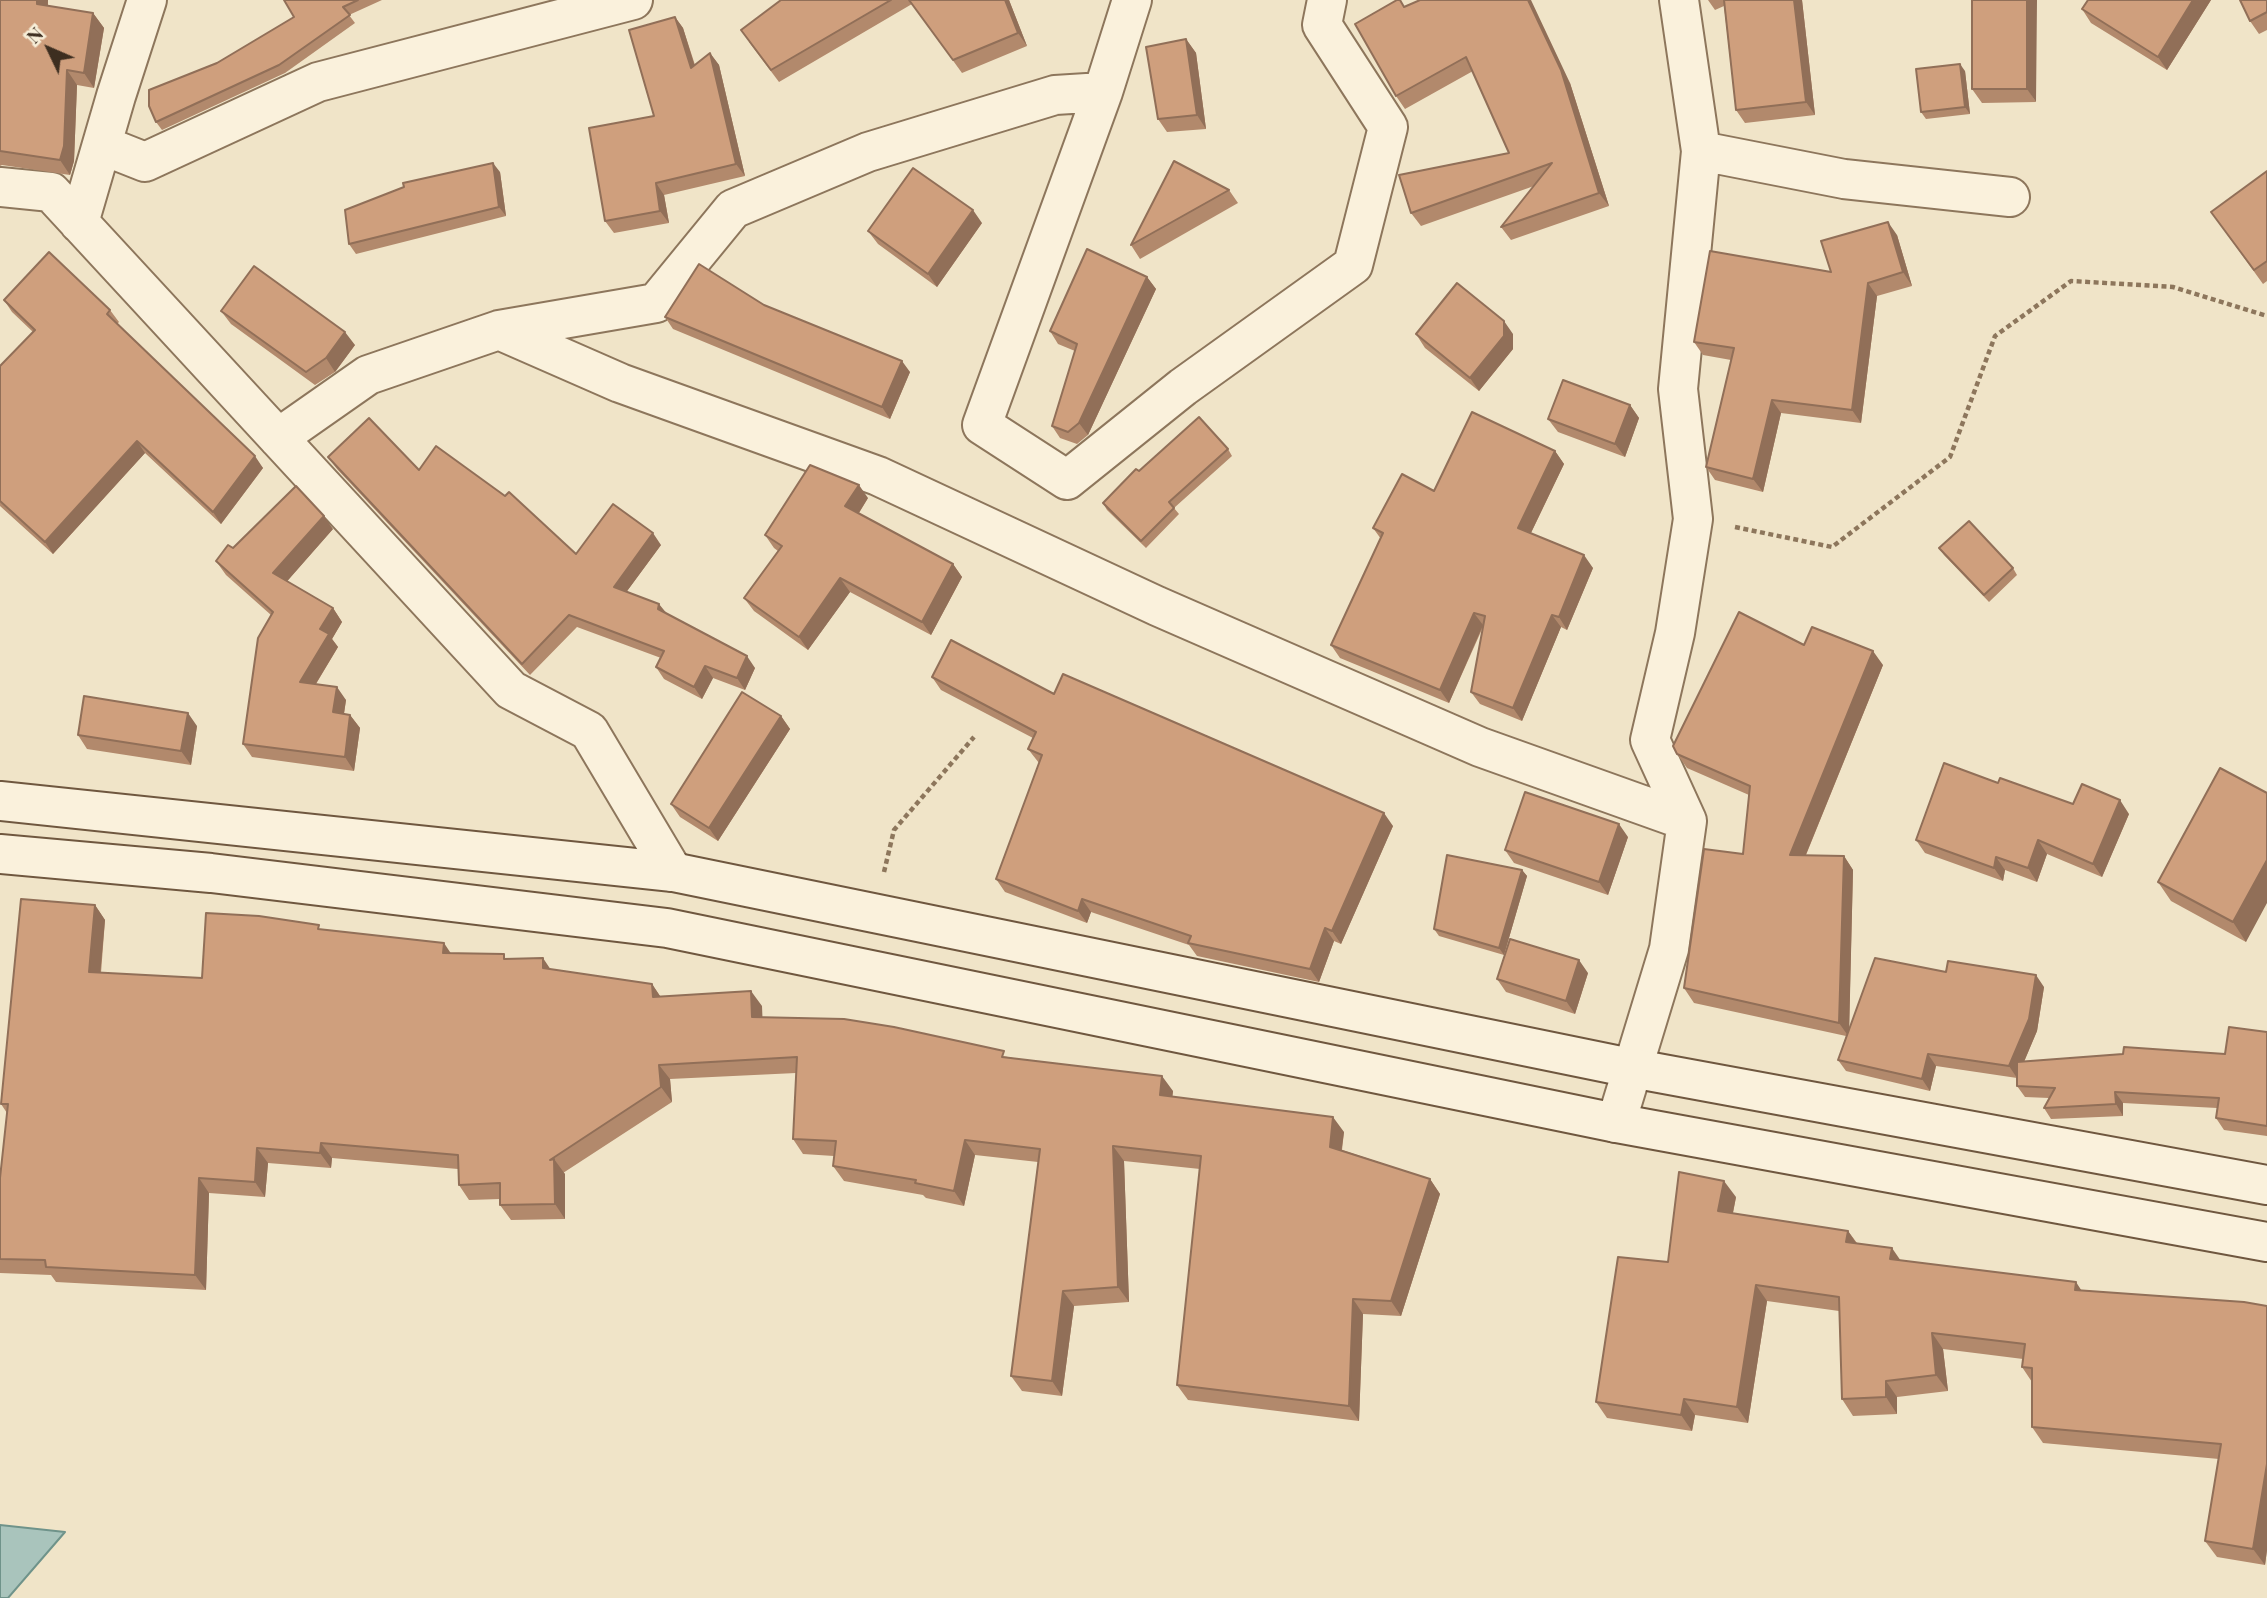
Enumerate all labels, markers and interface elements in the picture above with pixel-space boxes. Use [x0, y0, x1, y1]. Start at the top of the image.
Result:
north arrow [14, 14, 84, 84]
text: N [20, 20, 48, 48]

